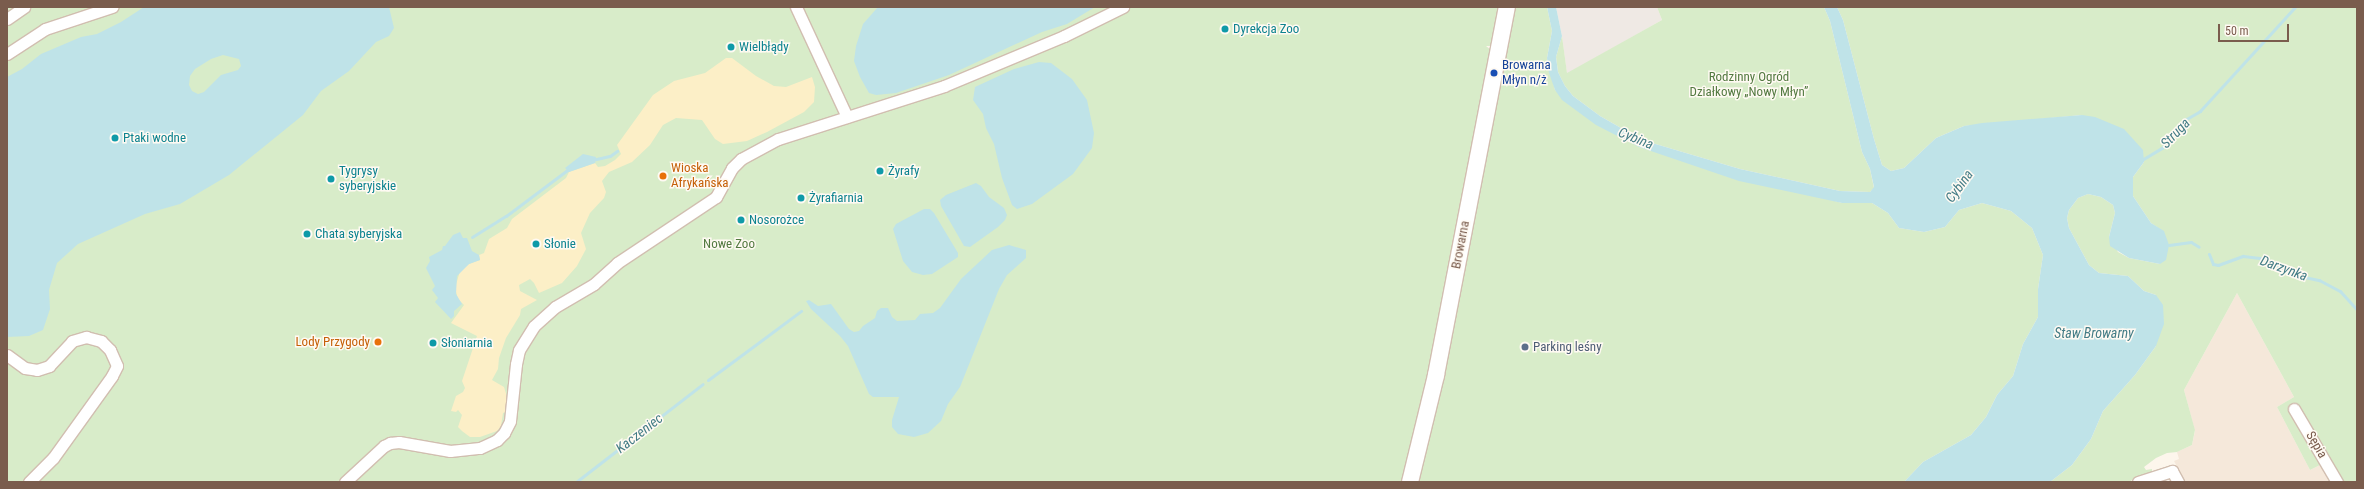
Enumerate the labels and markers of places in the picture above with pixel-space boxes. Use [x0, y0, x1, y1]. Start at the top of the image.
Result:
place label: Dyrekcja Zoo [1233, 21, 1299, 37]
marker: Dyrekcja Zoo [1220, 24, 1230, 34]
place label: Wielbłądy [739, 39, 789, 55]
marker: Wielbłądy [726, 42, 736, 52]
place label: Browarna Młyn n/ż [1502, 58, 1551, 89]
marker: Browarna Młyn n/ż [1489, 68, 1499, 78]
place label: Ptaki wodne [123, 130, 186, 146]
marker: Ptaki wodne [110, 133, 120, 143]
place label: Wioska Afrykańska [671, 161, 728, 192]
place label: Żyrafy [888, 163, 920, 179]
place label: Tygrysy syberyjskie [339, 164, 396, 195]
marker: Żyrafy [875, 166, 885, 176]
marker: Wioska Afrykańska [658, 171, 668, 181]
marker: Tygrysy syberyjskie [326, 174, 336, 184]
place label: Żyrafiarnia [809, 190, 863, 206]
marker: Żyrafiarnia [796, 193, 806, 203]
place label: Nosorożce [749, 212, 804, 228]
marker: Nosorożce [736, 215, 746, 225]
place label: Chata syberyjska [315, 226, 402, 242]
marker: Chata syberyjska [302, 229, 312, 239]
place label: Słonie [544, 236, 576, 252]
marker: Słonie [531, 239, 541, 249]
place label: Lody Przygody [295, 334, 370, 350]
place label: Słoniarnia [441, 335, 492, 351]
marker: Lody Przygody [373, 337, 383, 347]
marker: Słoniarnia [428, 338, 438, 348]
place label: Parking leśny [1533, 339, 1602, 355]
marker: Parking leśny [1520, 342, 1530, 352]

